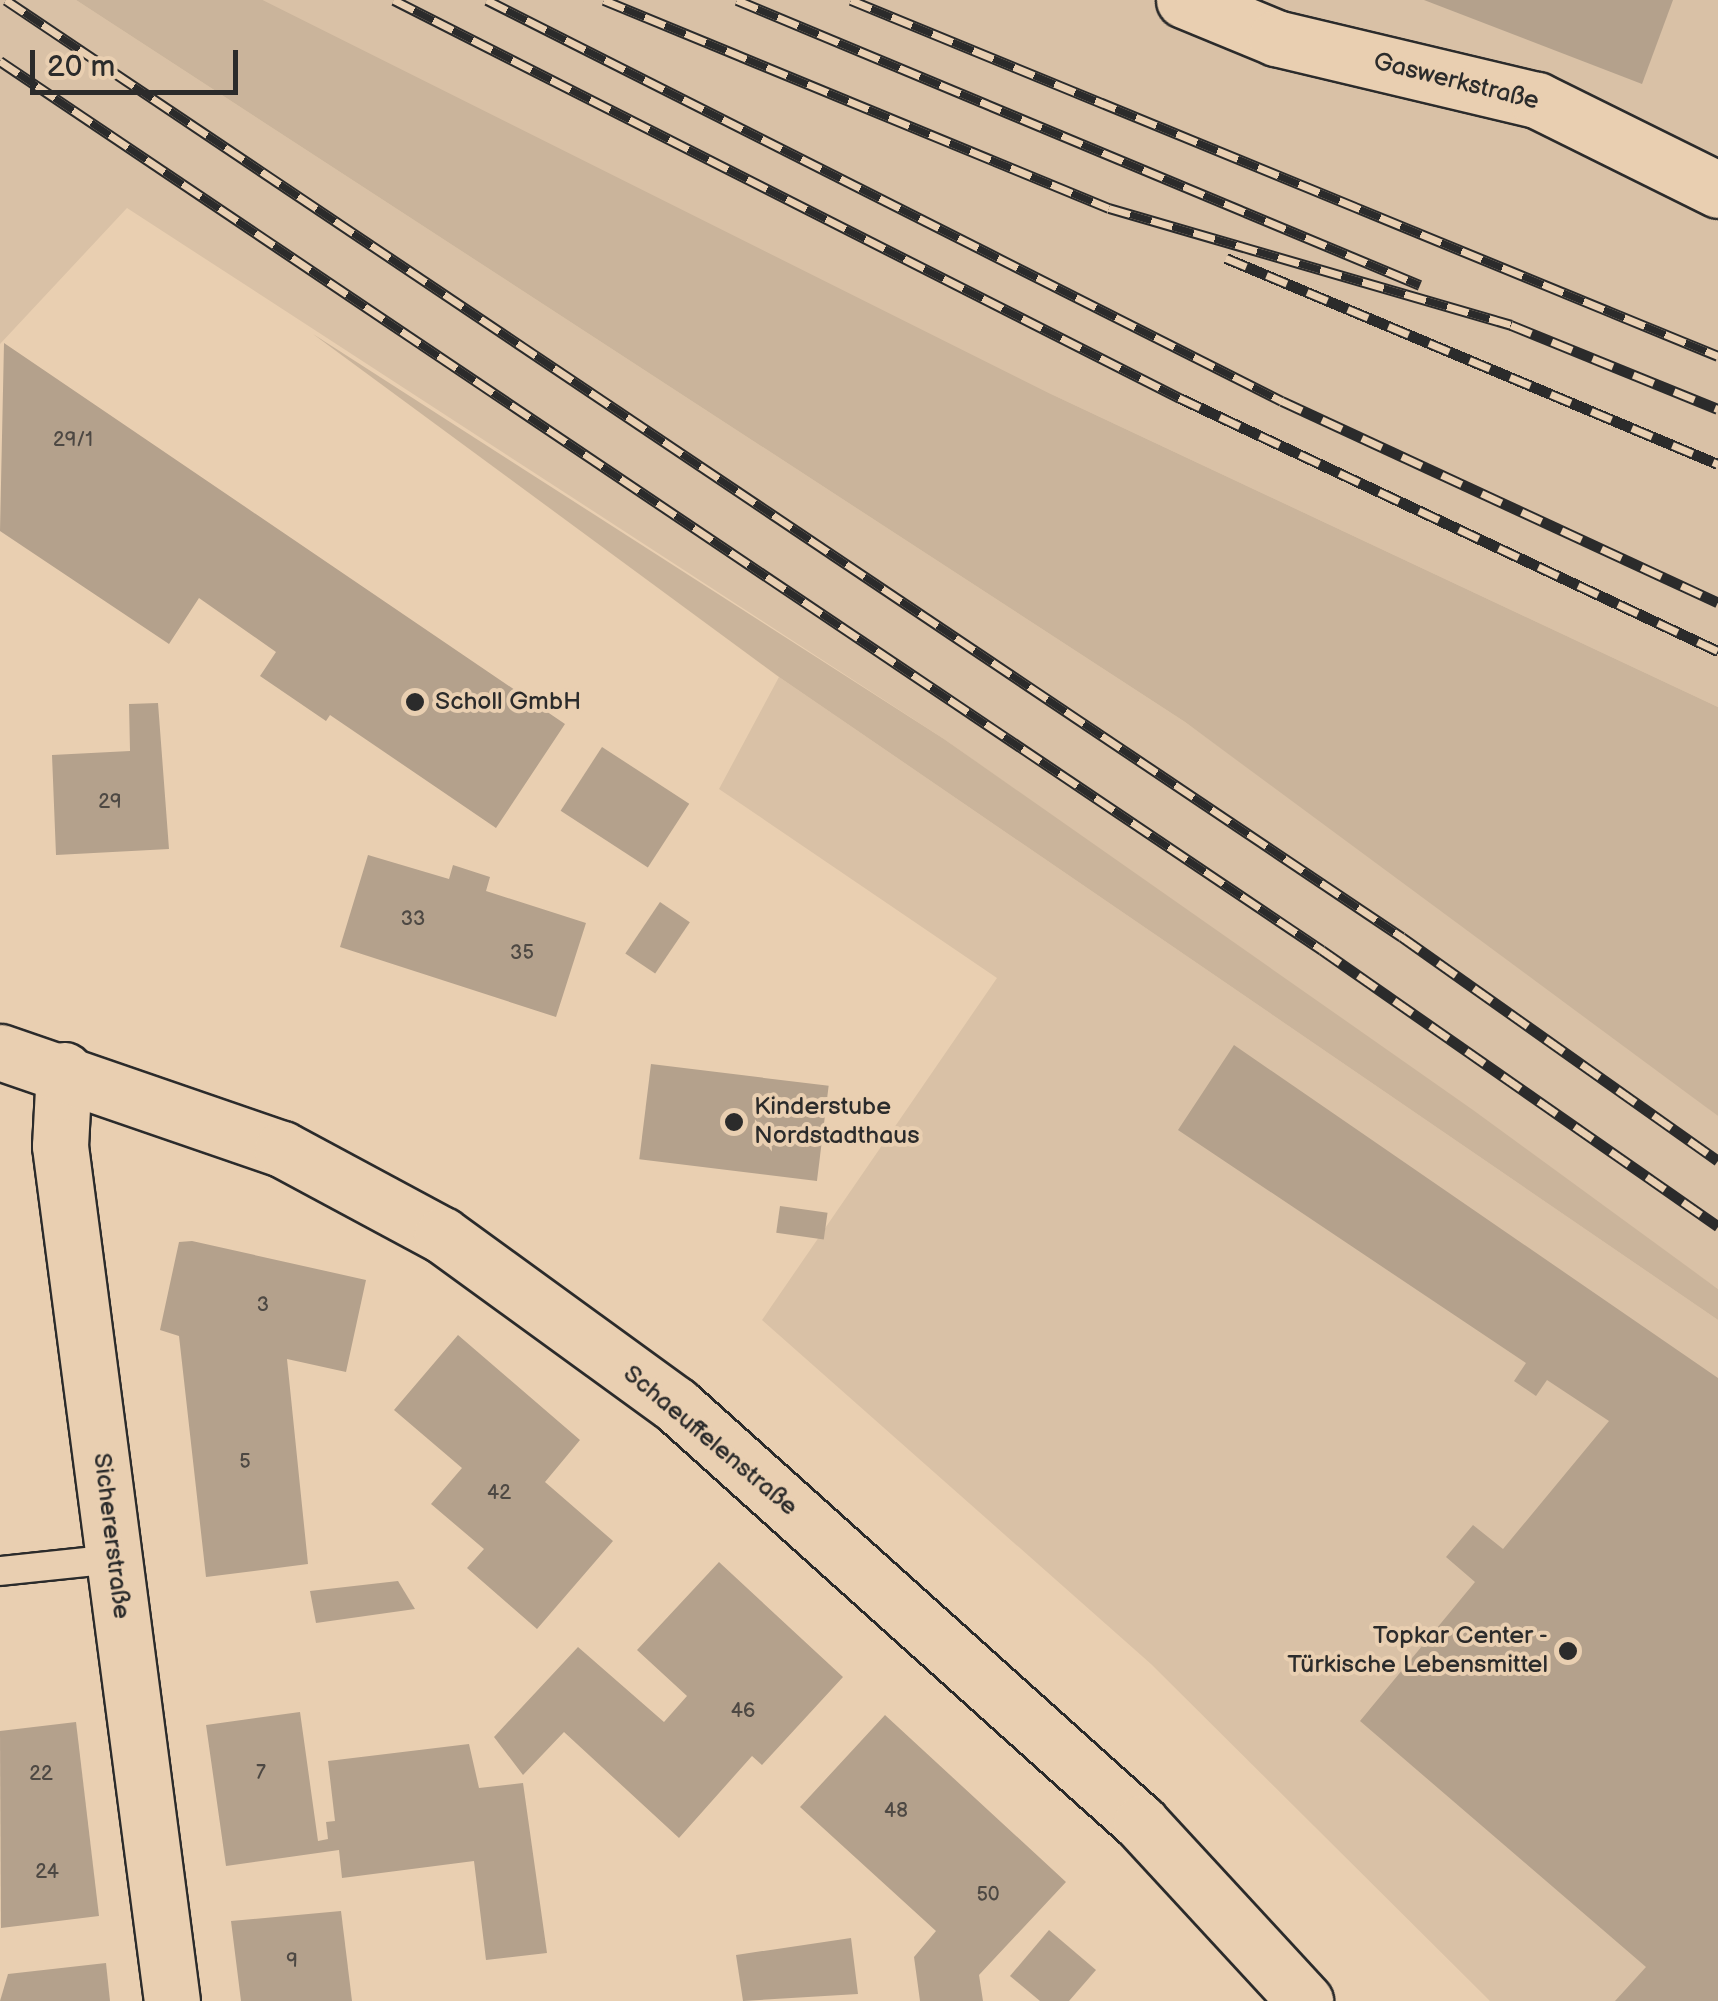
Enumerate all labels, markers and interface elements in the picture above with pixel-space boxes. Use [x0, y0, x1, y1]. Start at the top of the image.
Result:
scale bar [35, 30, 242, 92]
street label: Gaswerkstraße [1370, 47, 1542, 117]
text: 20 m [47, 49, 115, 85]
house number: 29/1 [53, 428, 93, 452]
place label: Scholl GmbH [435, 687, 581, 717]
marker: Scholl GmbH [404, 691, 426, 713]
house number: 29 [98, 790, 122, 814]
house number: 33 [401, 907, 425, 931]
house number: 35 [510, 941, 534, 965]
place label: Kinderstube Nordstadthaus [754, 1093, 920, 1152]
marker: Kinderstube Nordstadthaus [723, 1111, 745, 1133]
house number: 3 [257, 1293, 269, 1317]
street label: Schaeuffelenstraße [617, 1359, 803, 1523]
house number: 5 [239, 1450, 251, 1474]
street label: Sichererstraße [86, 1451, 136, 1621]
house number: 42 [487, 1481, 511, 1505]
place label: Topkar Center - Türkische Lebensmittel [1287, 1622, 1548, 1681]
marker: Topkar Center - Türkische Lebensmittel [1557, 1640, 1579, 1662]
house number: 46 [731, 1699, 755, 1723]
house number: 7 [256, 1761, 266, 1785]
house number: 22 [29, 1762, 53, 1786]
house number: 48 [884, 1799, 908, 1823]
house number: 24 [35, 1860, 59, 1884]
house number: 50 [976, 1883, 1000, 1907]
house number: 9 [286, 1949, 298, 1973]

